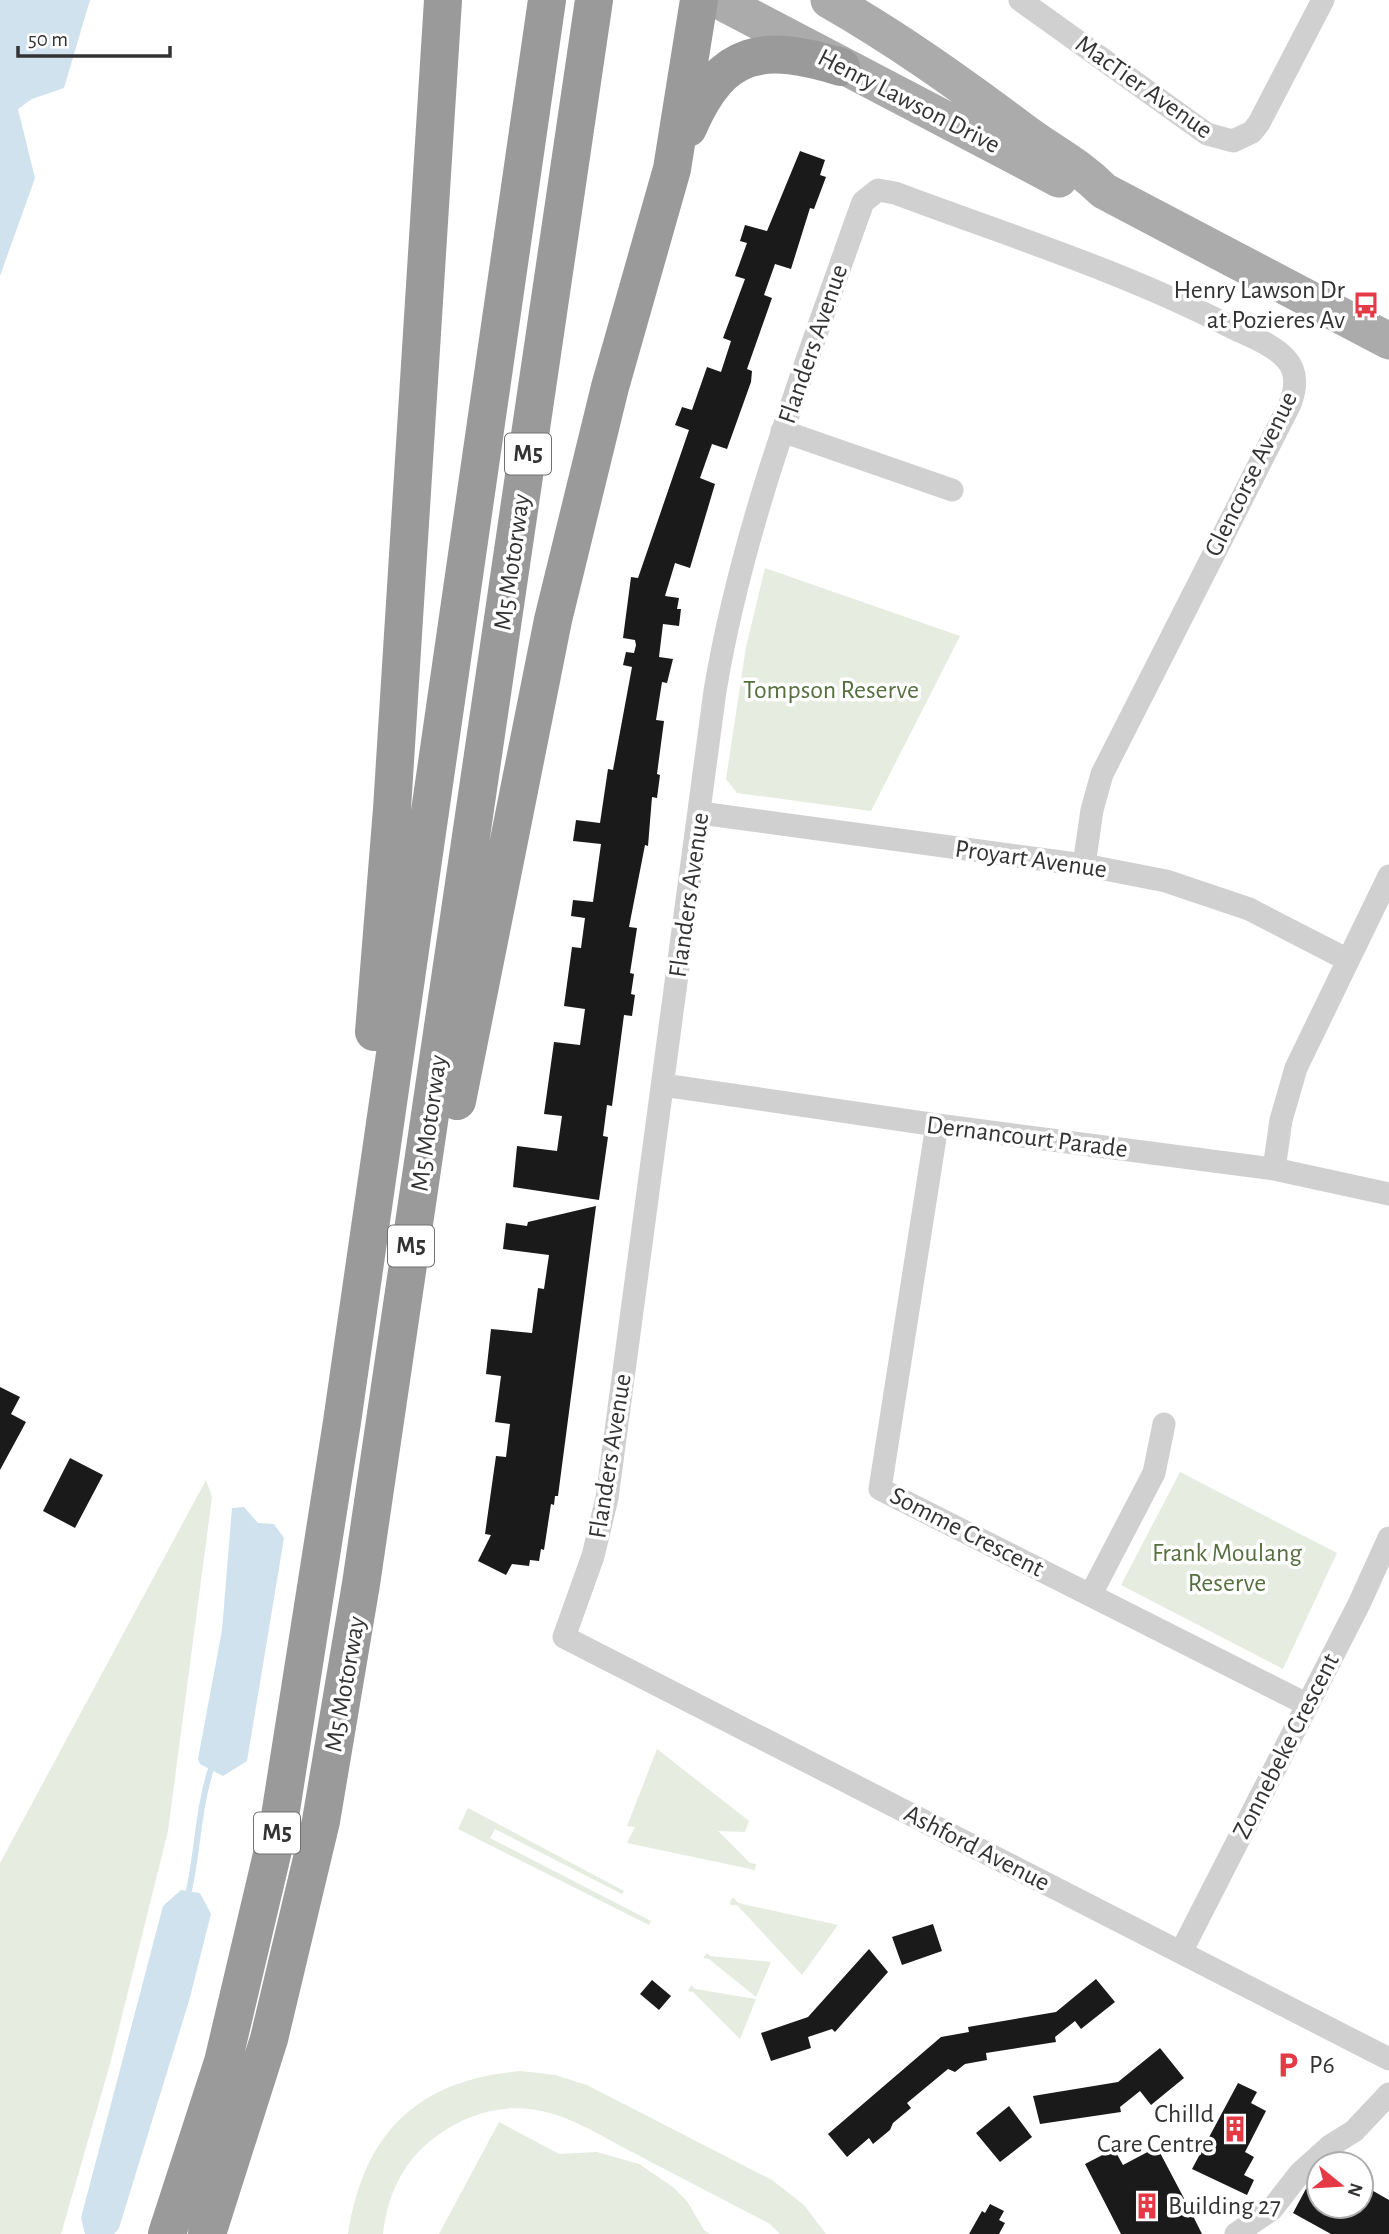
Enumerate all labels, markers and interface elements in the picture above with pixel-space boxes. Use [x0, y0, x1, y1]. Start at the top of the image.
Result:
scale bar [18, 14, 170, 58]
text: 50 m [28, 29, 68, 50]
street label: MacTier Avenue [1071, 30, 1217, 144]
street label: Henry Lawson Drive [814, 44, 1004, 158]
street label: Flanders Avenue [774, 261, 852, 427]
place label: Henry Lawson Dr at Pozieres Av [1173, 277, 1346, 333]
bus stop icon: Henry Lawson Dr at Pozieres Av [1351, 290, 1381, 320]
street label: Glencorse Avenue [1200, 388, 1302, 560]
road number: M5 [505, 434, 551, 475]
street label: M5 Motorway [490, 492, 534, 632]
park label: Tompson Reserve [743, 677, 919, 703]
street label: Flanders Avenue [665, 811, 713, 979]
street label: Proyart Avenue [953, 835, 1109, 883]
street label: M5 Motorway [407, 1053, 451, 1193]
street label: Dernancourt Parade [925, 1112, 1129, 1162]
road number: M5 [388, 1226, 434, 1266]
street label: Flanders Avenue [584, 1372, 636, 1540]
street label: Somme Crescent [886, 1482, 1048, 1582]
park label: Frank Moulang Reserve [1152, 1540, 1302, 1596]
street label: M5 Motorway [320, 1614, 370, 1754]
street label: Zonnebeke Crescent [1228, 1649, 1344, 1843]
street label: Ashford Avenue [900, 1800, 1054, 1896]
road number: M5 [254, 1812, 300, 1854]
parking icon: P6 [1273, 2050, 1303, 2080]
place label: P6 [1309, 2052, 1335, 2078]
place label: Chilld Care Centre [1097, 2101, 1214, 2157]
building icon: Chilld Care Centre [1220, 2114, 1250, 2144]
north arrow [1305, 2150, 1375, 2220]
text: N [1344, 2181, 1366, 2199]
building icon: Building 27 [1132, 2191, 1162, 2221]
place label: Building 27 [1168, 2193, 1281, 2219]

